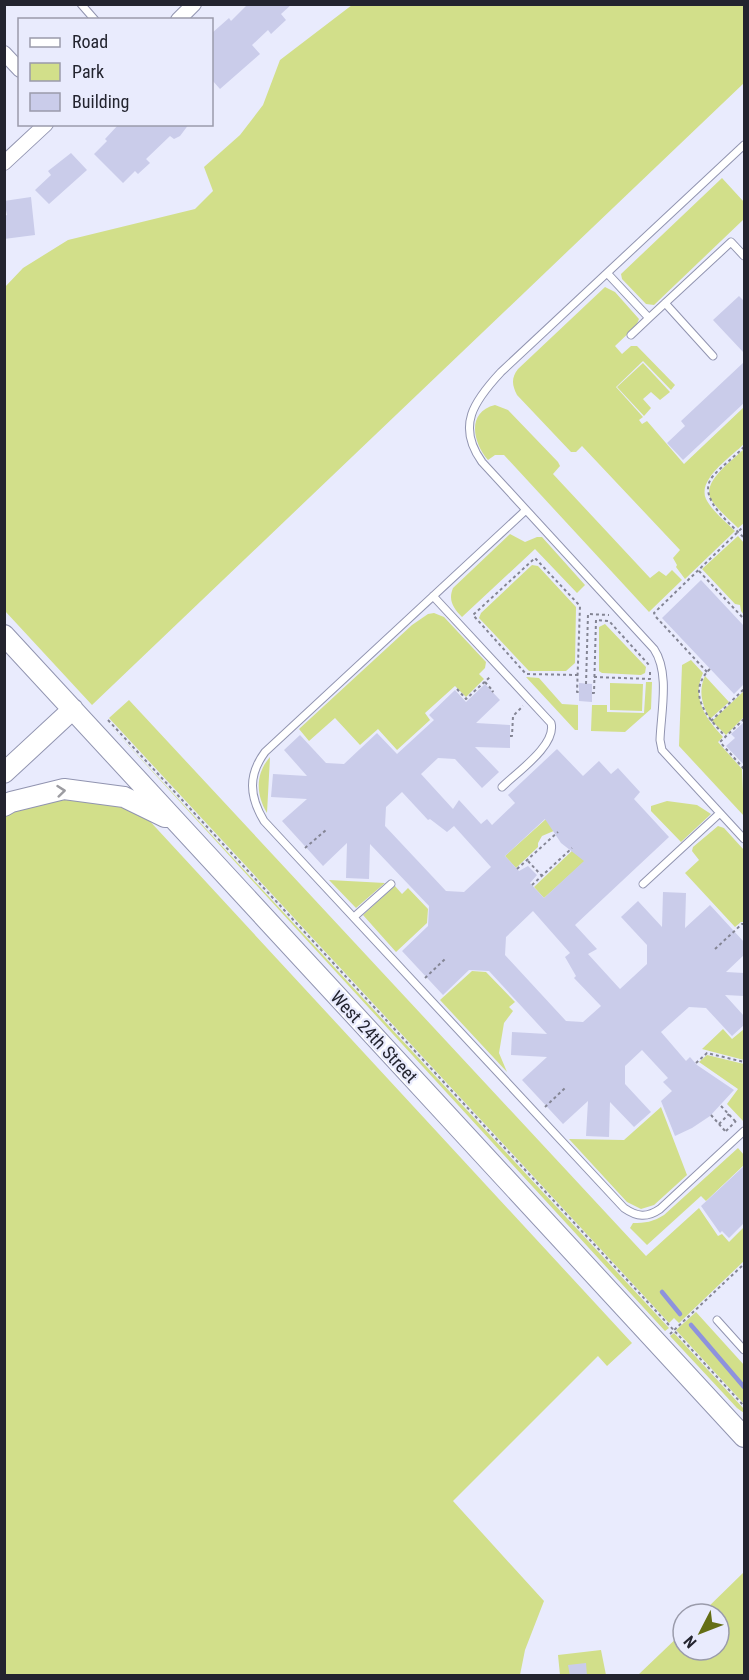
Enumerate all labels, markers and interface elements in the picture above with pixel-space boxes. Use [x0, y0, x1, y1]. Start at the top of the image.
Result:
legend [18, 18, 213, 126]
text: Road [72, 31, 108, 52]
text: Park [72, 61, 104, 82]
text: Building [72, 91, 129, 112]
one-way arrow [56, 785, 65, 798]
street label: West 24th Street [327, 986, 422, 1087]
north arrow [671, 1602, 731, 1662]
text: N [680, 1632, 701, 1652]

